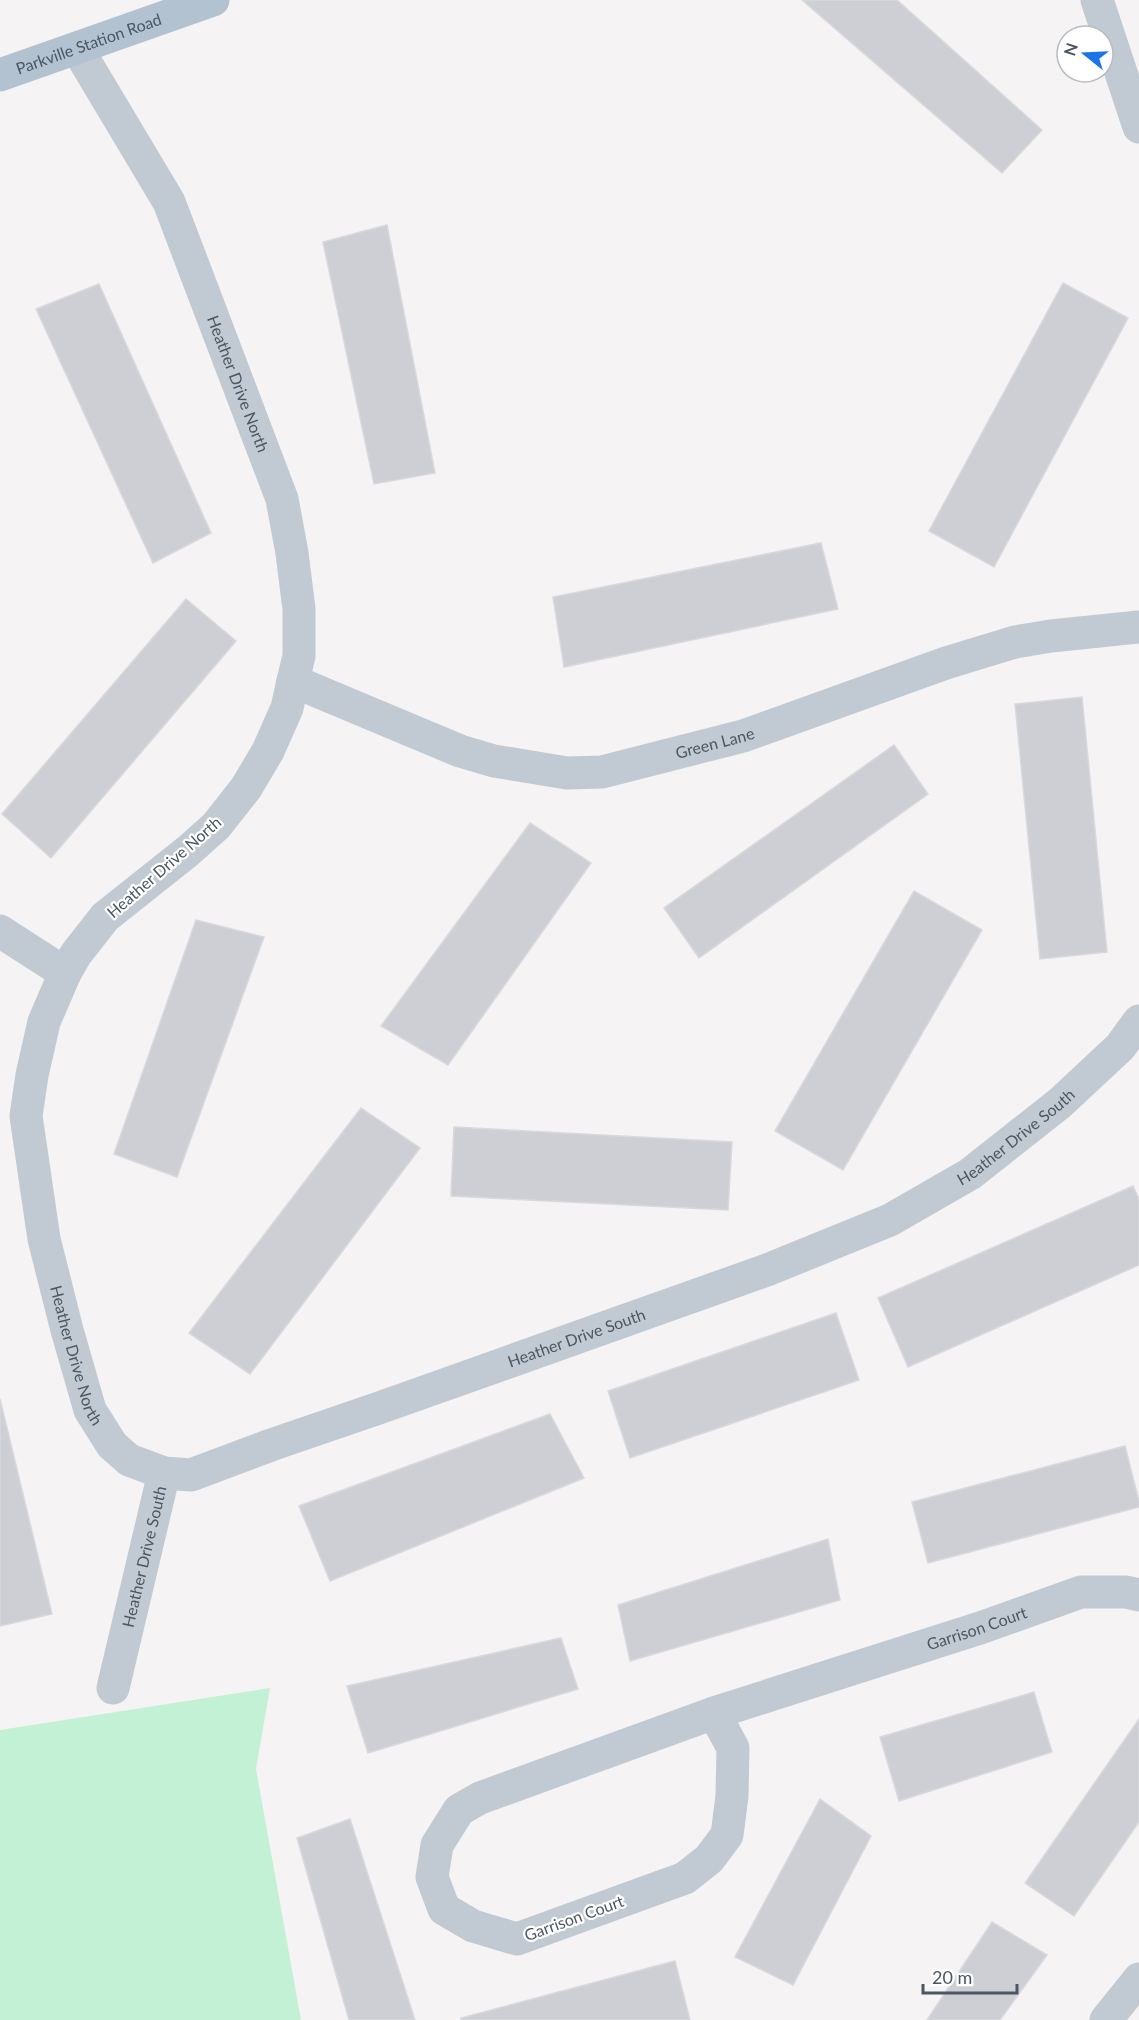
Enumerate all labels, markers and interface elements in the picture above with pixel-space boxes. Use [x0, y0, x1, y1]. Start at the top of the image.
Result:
street label: Parkville Station Road [13, 9, 164, 78]
north arrow [1055, 24, 1115, 84]
text: N [1059, 40, 1081, 58]
street label: Heather Drive North [204, 313, 273, 455]
street label: Green Lane [673, 723, 757, 762]
street label: Heather Drive North [103, 812, 225, 921]
street label: Heather Drive South [953, 1085, 1078, 1189]
street label: Heather Drive North [47, 1283, 107, 1428]
street label: Heather Drive South [505, 1304, 648, 1370]
street label: Heather Drive South [118, 1484, 170, 1629]
street label: Garrison Court [924, 1602, 1029, 1653]
street label: Garrison Court [522, 1891, 626, 1944]
scale bar [923, 1957, 1018, 1995]
text: 20 m [932, 1966, 972, 1988]

